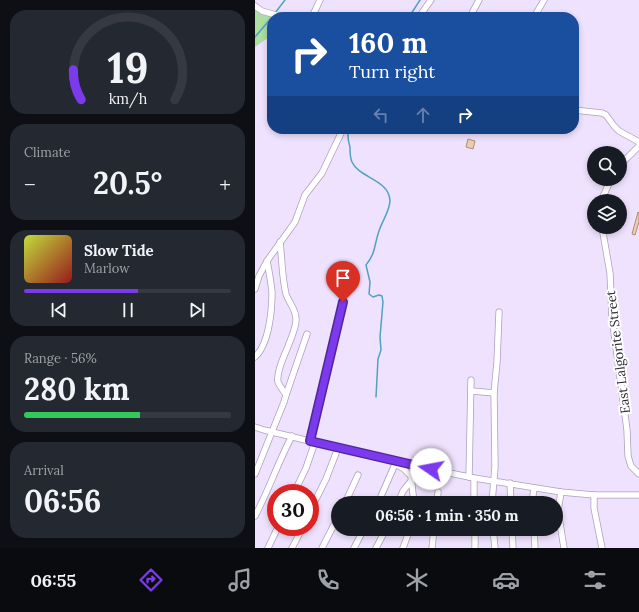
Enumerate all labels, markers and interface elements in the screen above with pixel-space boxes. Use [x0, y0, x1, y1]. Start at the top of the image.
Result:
text: 160 m [349, 25, 427, 61]
icon: right [283, 28, 335, 80]
text: 19 [107, 41, 148, 94]
text: Turn right [349, 60, 435, 83]
text: km/h [108, 90, 147, 109]
icon: left [370, 104, 392, 126]
icon: ahead [412, 104, 434, 126]
icon: right [454, 104, 476, 126]
text: Climate [24, 144, 71, 161]
map controls [587, 146, 627, 234]
button: search [587, 146, 627, 186]
text: 20.5° [93, 164, 162, 202]
text: − [24, 170, 36, 198]
text: + [219, 170, 231, 198]
button: layers [587, 194, 627, 234]
text: Slow Tide [84, 241, 154, 260]
text: Marlow [84, 260, 130, 277]
pin [326, 261, 360, 302]
icon: arrive [332, 267, 354, 289]
street label: East Lalgorite Street [602, 289, 634, 415]
icon: previous [48, 299, 70, 321]
icon: pause [117, 299, 139, 321]
icon: next [186, 299, 208, 321]
text: Range · 56% [24, 350, 97, 367]
text: 280 km [24, 370, 130, 408]
position arrow [410, 448, 452, 490]
text: Arrival [24, 462, 64, 479]
text: 06:56 [24, 482, 101, 520]
speed limit sign: 30 [267, 484, 319, 536]
text: 06:56 · 1 min · 350 m [375, 506, 519, 525]
icon: directions [137, 566, 165, 594]
icon: music [226, 566, 254, 594]
icon: phone [314, 566, 342, 594]
icon: climate [403, 566, 431, 594]
icon: car [492, 566, 520, 594]
icon: filters [581, 566, 609, 594]
text: 06:55 [30, 569, 76, 592]

